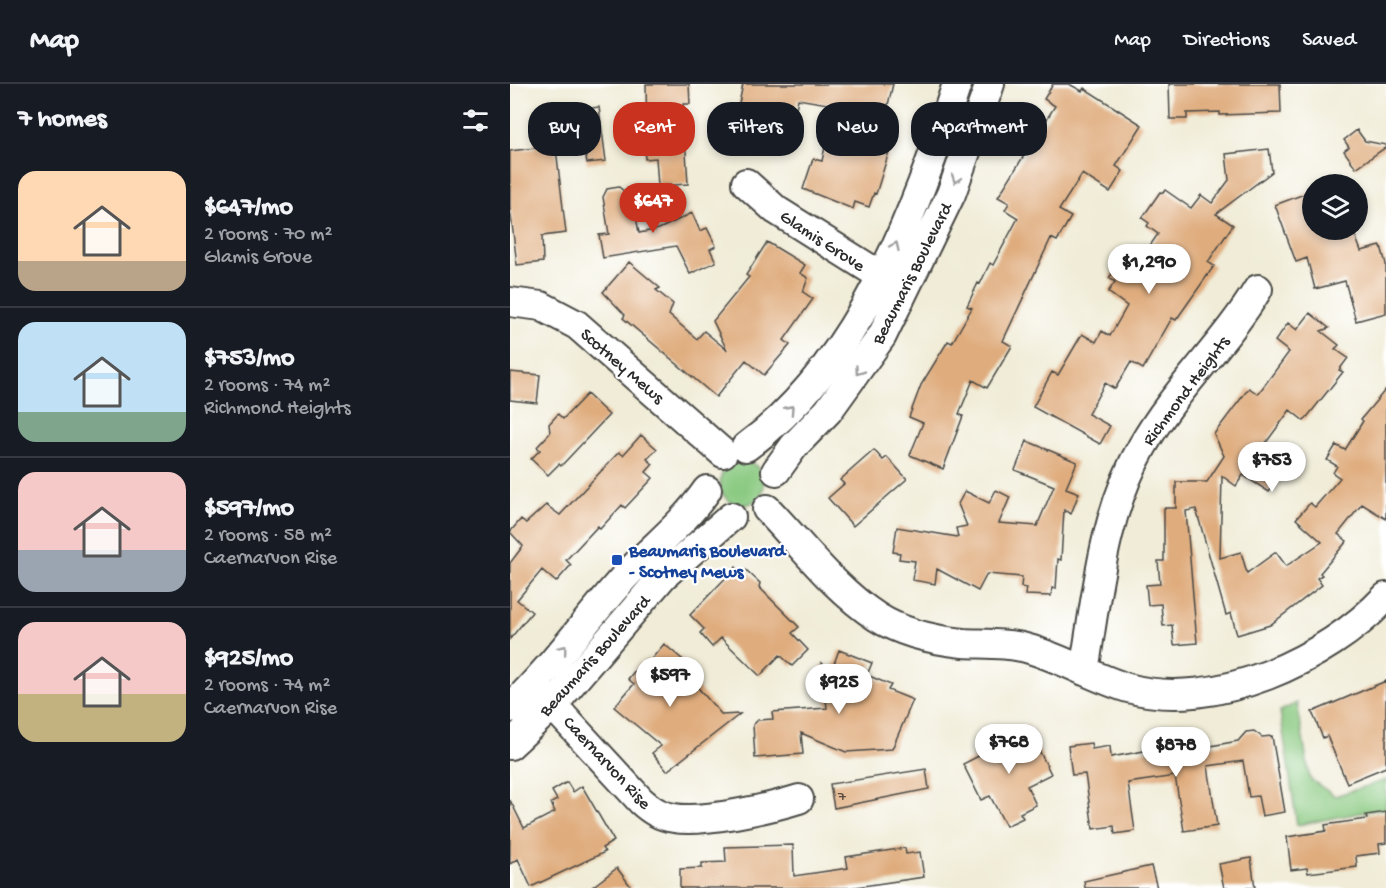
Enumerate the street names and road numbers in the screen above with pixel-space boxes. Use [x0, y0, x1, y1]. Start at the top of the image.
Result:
street label: Beaumaris Boulevard [868, 199, 959, 349]
street label: Glamis Grove [775, 207, 869, 278]
street label: Scotney Mews [575, 325, 669, 410]
street label: Richmond Heights [1139, 331, 1236, 451]
street label: Beaumaris Boulevard [535, 591, 657, 722]
street label: Caernarvon Rise [558, 713, 655, 815]

